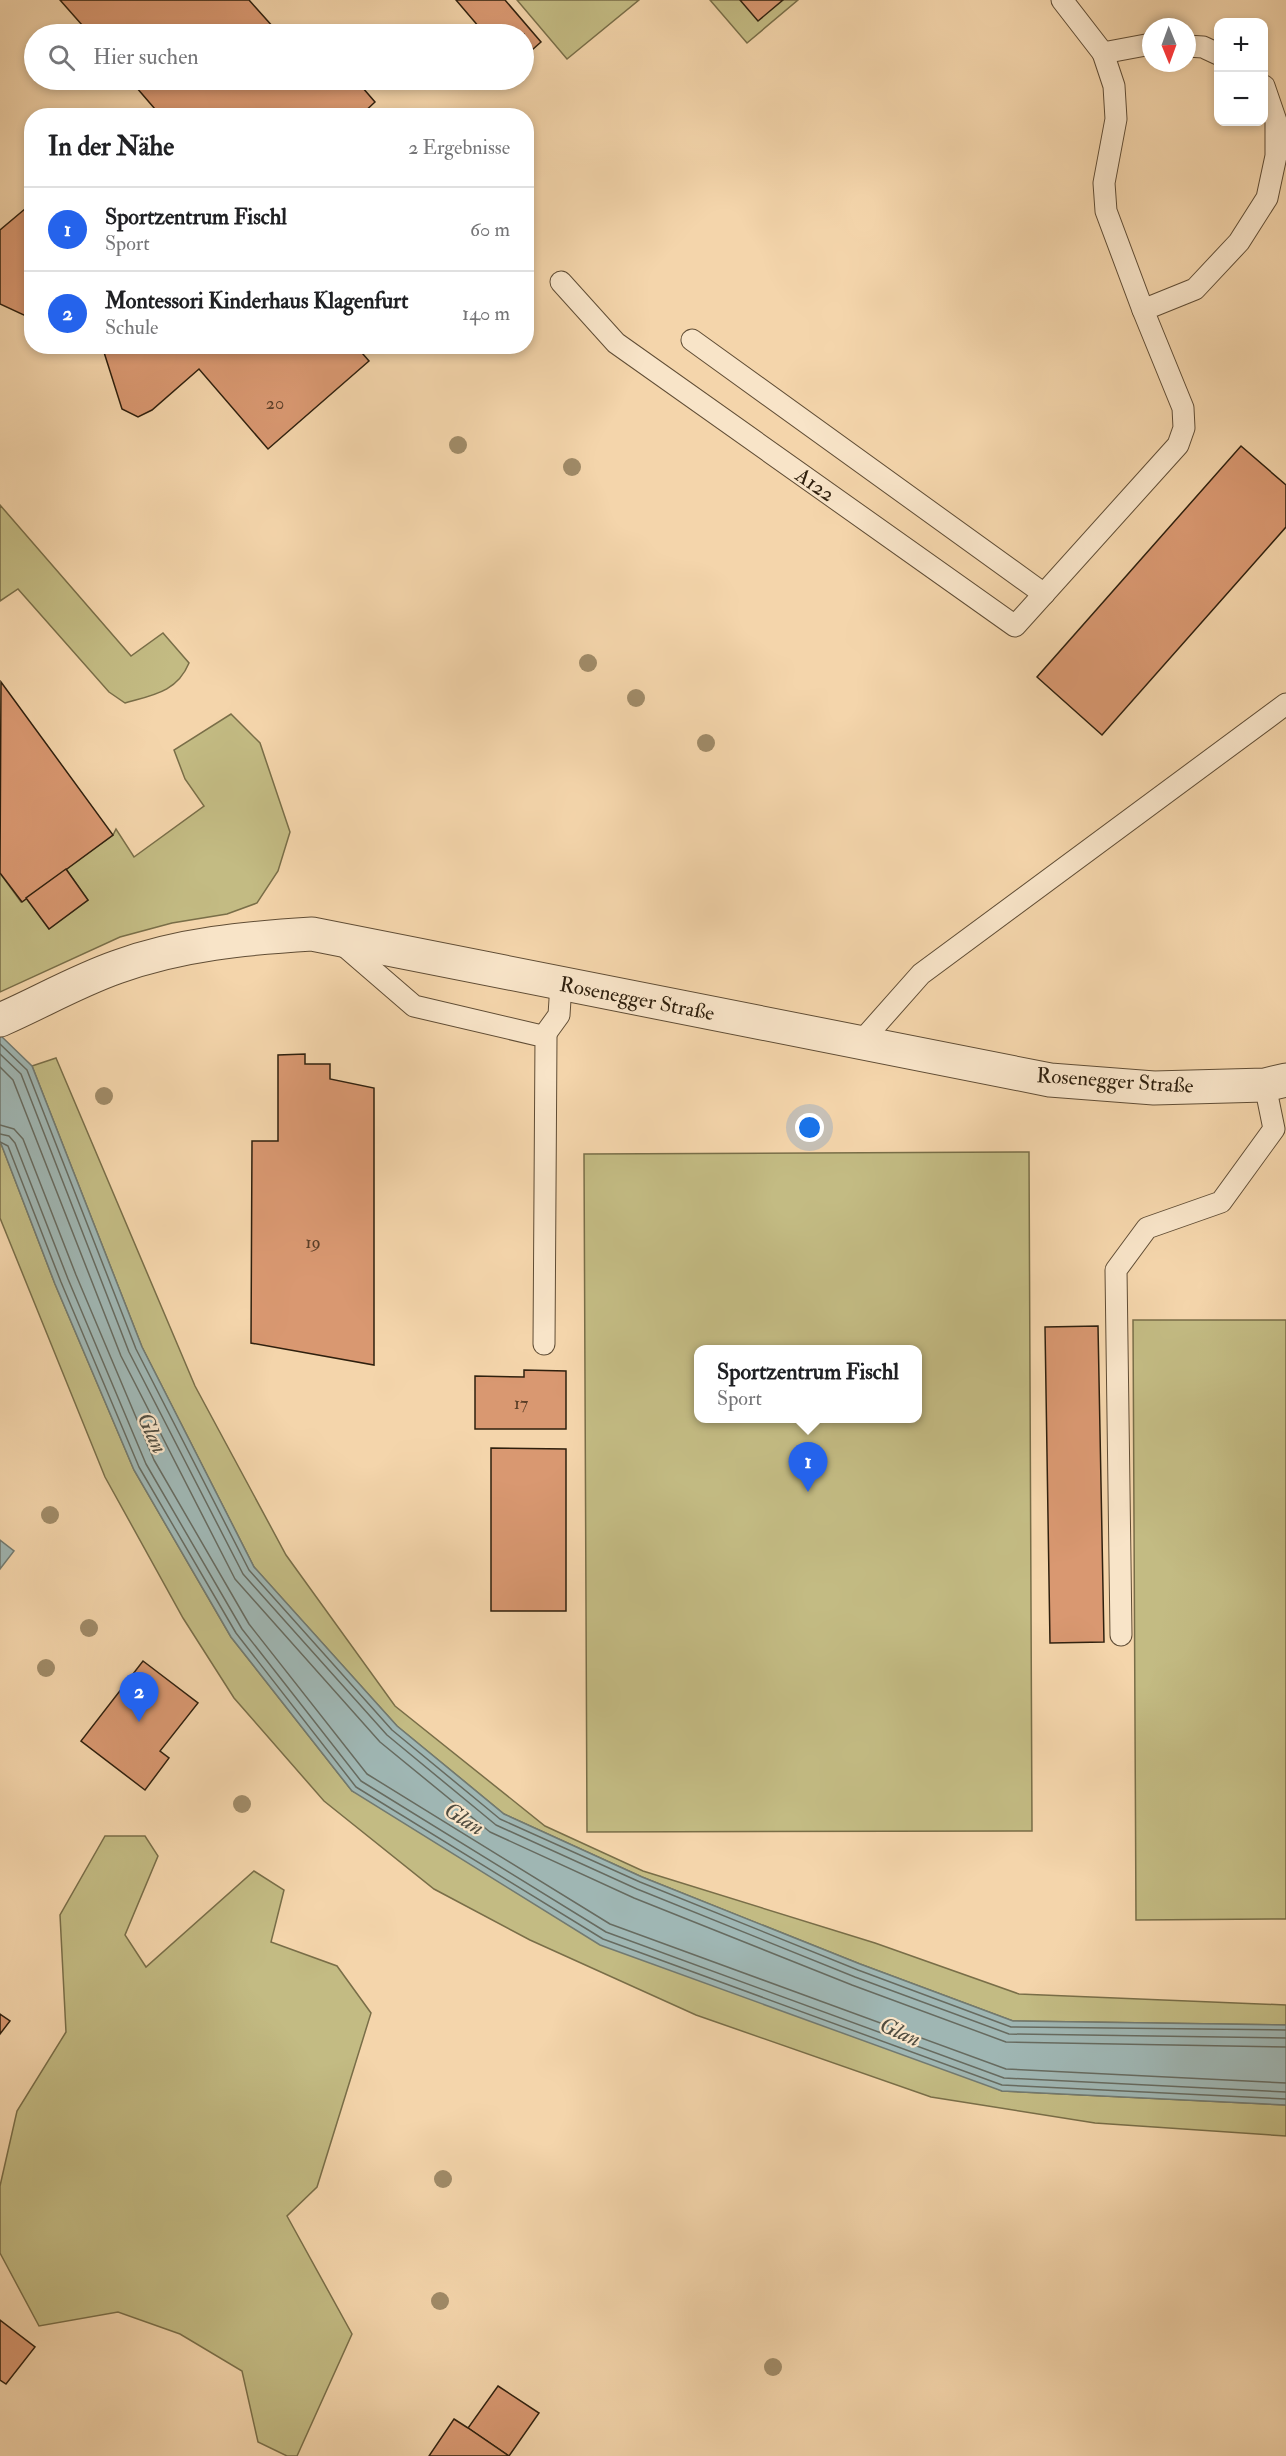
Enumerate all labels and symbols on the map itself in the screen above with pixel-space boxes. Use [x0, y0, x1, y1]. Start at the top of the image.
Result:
north arrow [1142, 18, 1196, 72]
house number: 20 [266, 392, 284, 415]
street label: A122 [789, 461, 840, 508]
street label: Rosenegger Straße [557, 971, 717, 1027]
street label: Rosenegger Straße [1036, 1062, 1195, 1100]
your location [795, 1113, 824, 1142]
house number: 19 [305, 1231, 321, 1254]
house number: 17 [514, 1392, 528, 1415]
water label: Glan [130, 1408, 174, 1458]
pin: 1 [788, 1442, 828, 1492]
pin: 2 [120, 1672, 158, 1722]
water label: Glan [439, 1796, 489, 1842]
water label: Glan [875, 2011, 925, 2053]

